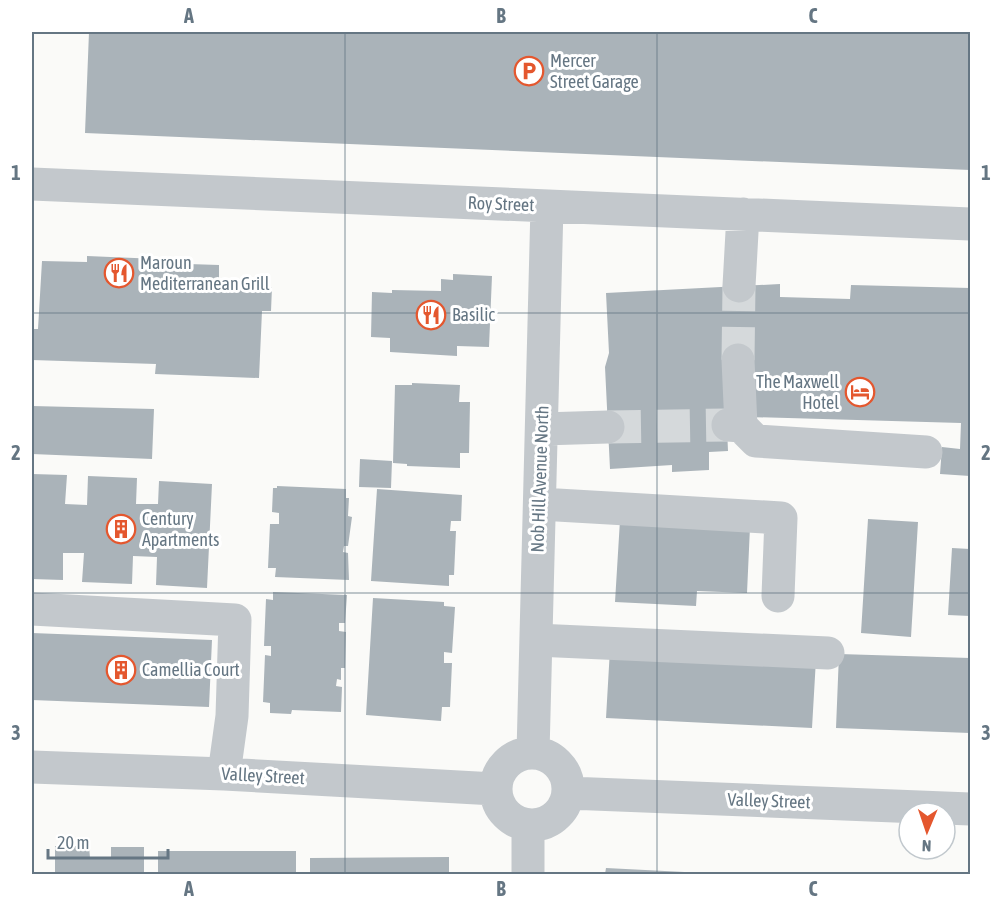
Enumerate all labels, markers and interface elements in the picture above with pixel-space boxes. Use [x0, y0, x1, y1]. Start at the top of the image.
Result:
text: A [183, 4, 194, 27]
text: B [496, 4, 506, 27]
text: C [809, 4, 818, 27]
place label: Mercer Street Garage [550, 50, 639, 92]
parking icon: Mercer Street Garage [513, 55, 545, 87]
text: 1 [11, 161, 21, 184]
text: 1 [981, 161, 991, 184]
street label: Roy Street [467, 192, 535, 215]
place label: Maroun Mediterranean Grill [140, 252, 270, 294]
restaurant icon: Maroun Mediterranean Grill [103, 257, 135, 289]
restaurant icon: Basilic [415, 299, 447, 331]
place label: Basilic [452, 304, 495, 325]
place label: The Maxwell Hotel [756, 371, 839, 413]
hotel icon: The Maxwell Hotel [844, 376, 876, 408]
street label: Nob Hill Avenue North [526, 405, 553, 553]
text: 2 [11, 441, 21, 464]
text: 2 [981, 441, 991, 464]
place label: Century Apartments [142, 508, 219, 550]
building icon: Century Apartments [105, 513, 137, 545]
building icon: Camellia Court [105, 654, 137, 686]
place label: Camellia Court [142, 659, 240, 680]
text: 3 [11, 721, 21, 744]
text: 3 [981, 721, 991, 744]
street label: Valley Street [221, 763, 305, 788]
street label: Valley Street [727, 789, 811, 812]
north arrow [897, 801, 957, 861]
scale bar [48, 822, 168, 860]
text: 20 m [57, 832, 89, 853]
text: N [921, 837, 932, 855]
text: A [183, 877, 194, 900]
text: B [496, 877, 506, 900]
text: C [809, 877, 818, 900]

